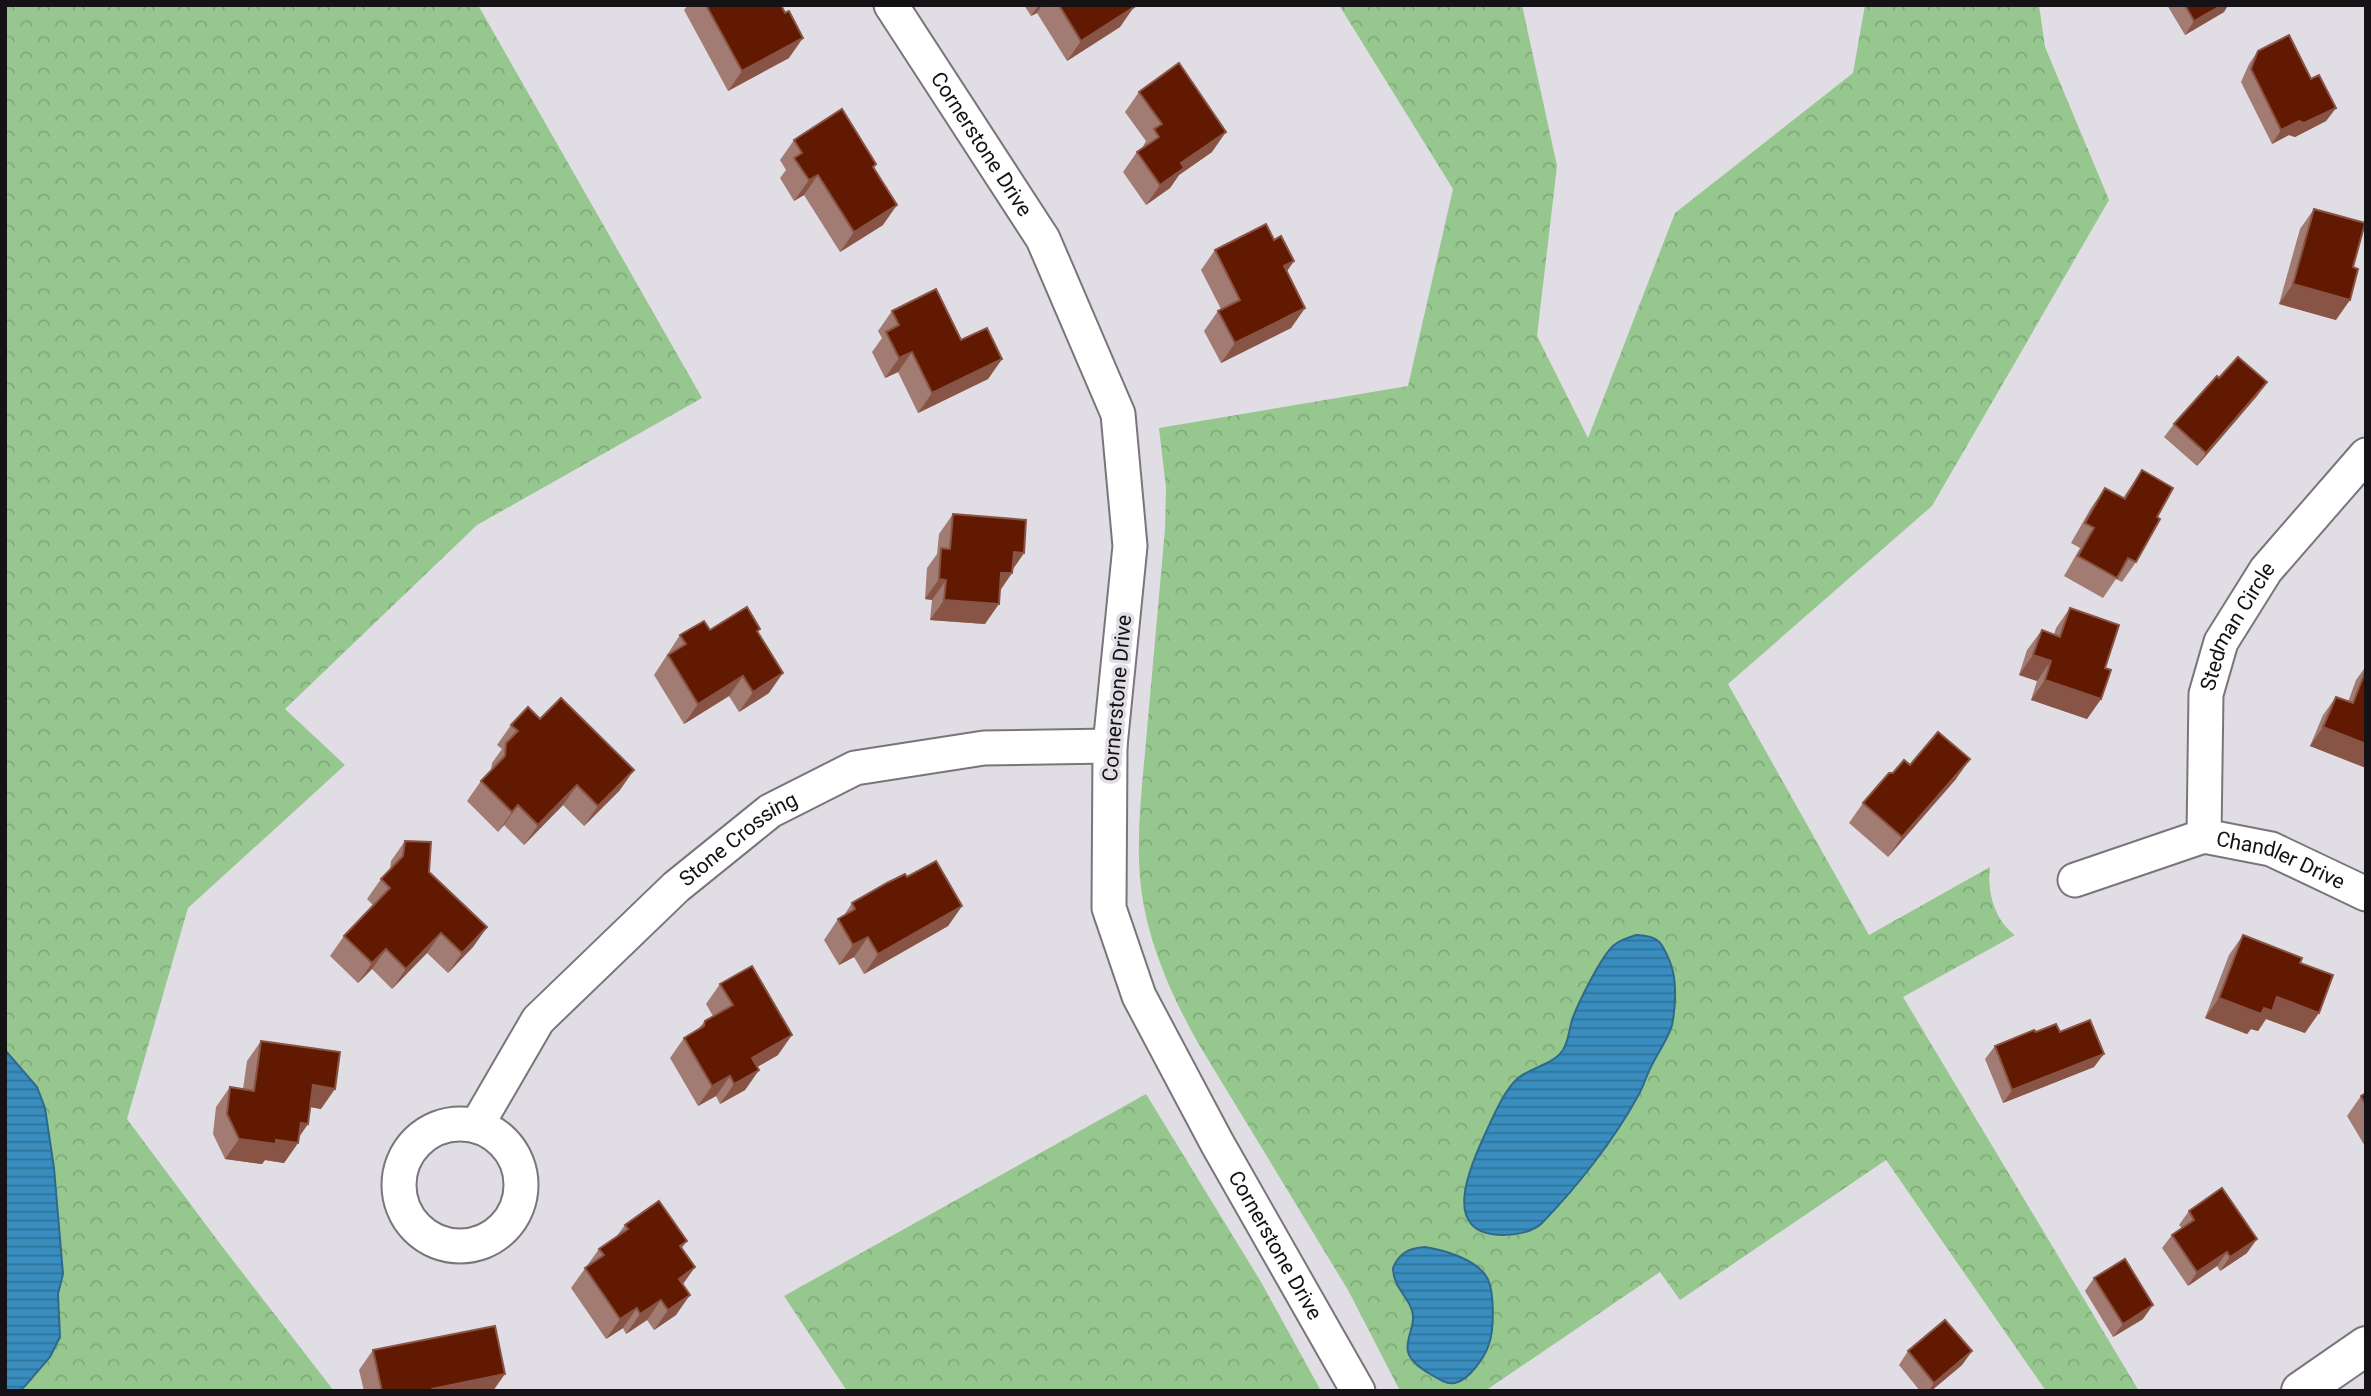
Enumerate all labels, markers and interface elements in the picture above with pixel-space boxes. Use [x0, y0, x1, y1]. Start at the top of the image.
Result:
street label: Cornerstone Drive [926, 68, 1037, 221]
street label: Stedman Circle [2196, 557, 2280, 693]
street label: Cornerstone Drive [1098, 614, 1136, 782]
street label: Stone Crossing [675, 787, 801, 891]
street label: Chandler Drive [2214, 827, 2349, 894]
street label: Cornerstone Drive [1223, 1167, 1327, 1324]

